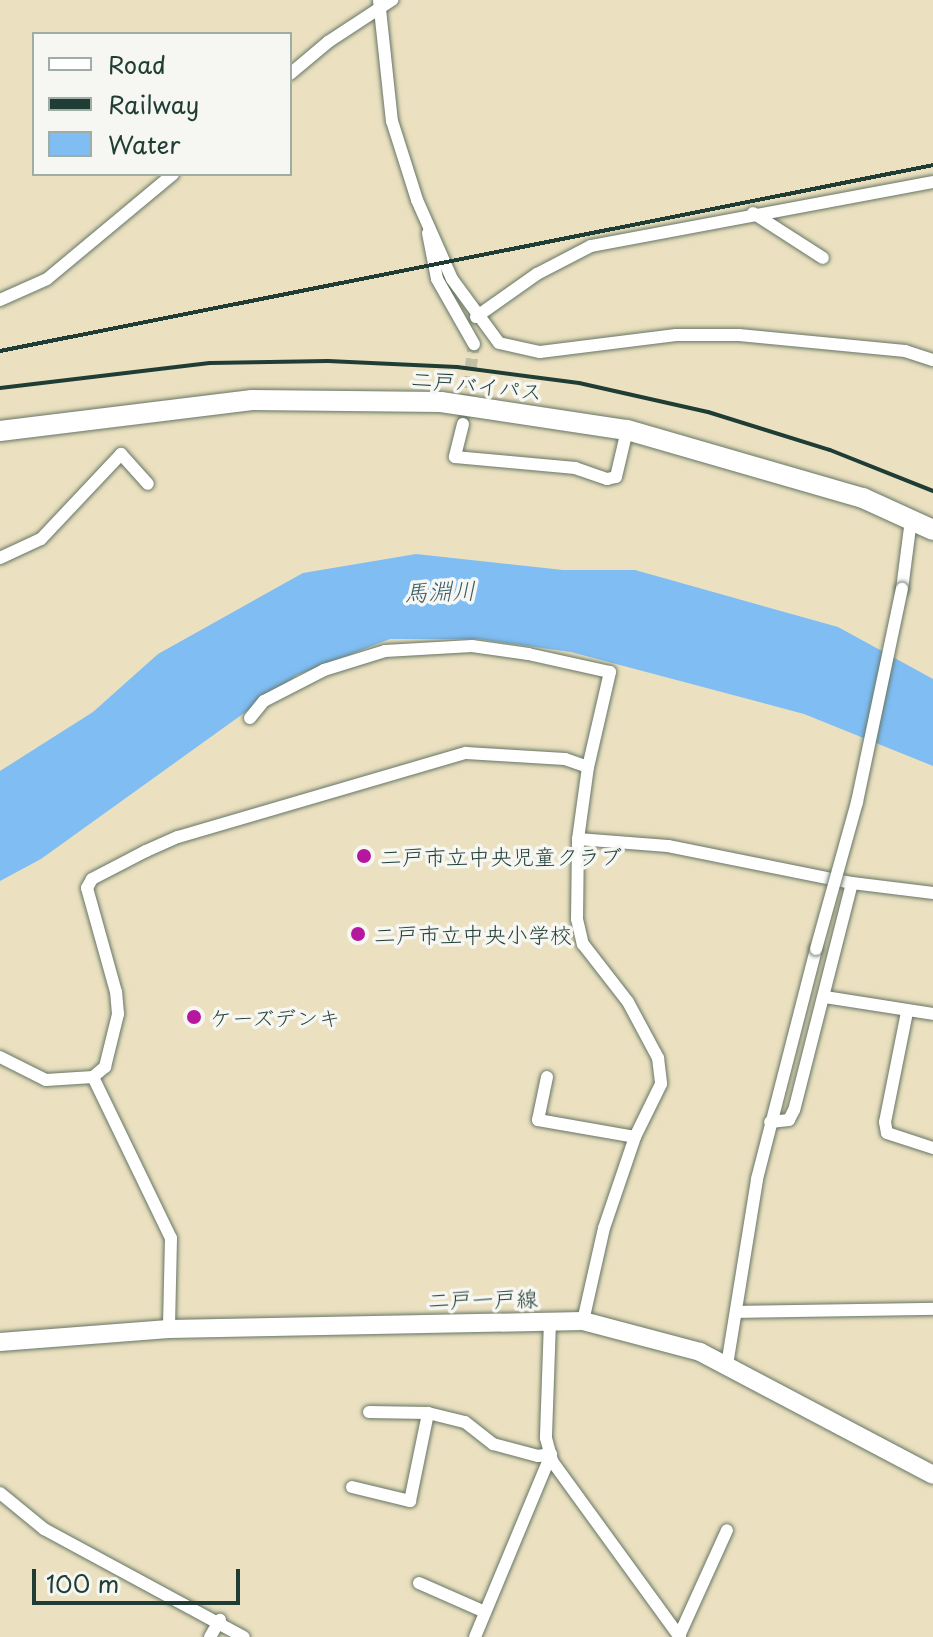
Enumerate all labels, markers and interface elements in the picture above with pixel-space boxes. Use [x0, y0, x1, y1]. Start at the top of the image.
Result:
legend [32, 32, 292, 176]
text: Road [108, 46, 166, 82]
text: Railway [108, 86, 199, 122]
text: Water [108, 126, 180, 162]
street label: 二戸バイパス [410, 364, 544, 404]
water label: 馬淵川 [404, 575, 476, 607]
place label: 二戸市立中央児童クラブ [380, 843, 622, 869]
marker: 二戸市立中央児童クラブ [355, 847, 373, 865]
place label: 二戸市立中央小学校 [374, 921, 572, 947]
marker: 二戸市立中央小学校 [349, 925, 367, 943]
place label: ケーズデンキ [210, 1004, 342, 1030]
marker: ケーズデンキ [185, 1008, 203, 1026]
street label: 二戸一戸線 [428, 1284, 538, 1312]
scale bar [36, 1553, 244, 1603]
text: 100 m [46, 1565, 119, 1601]

